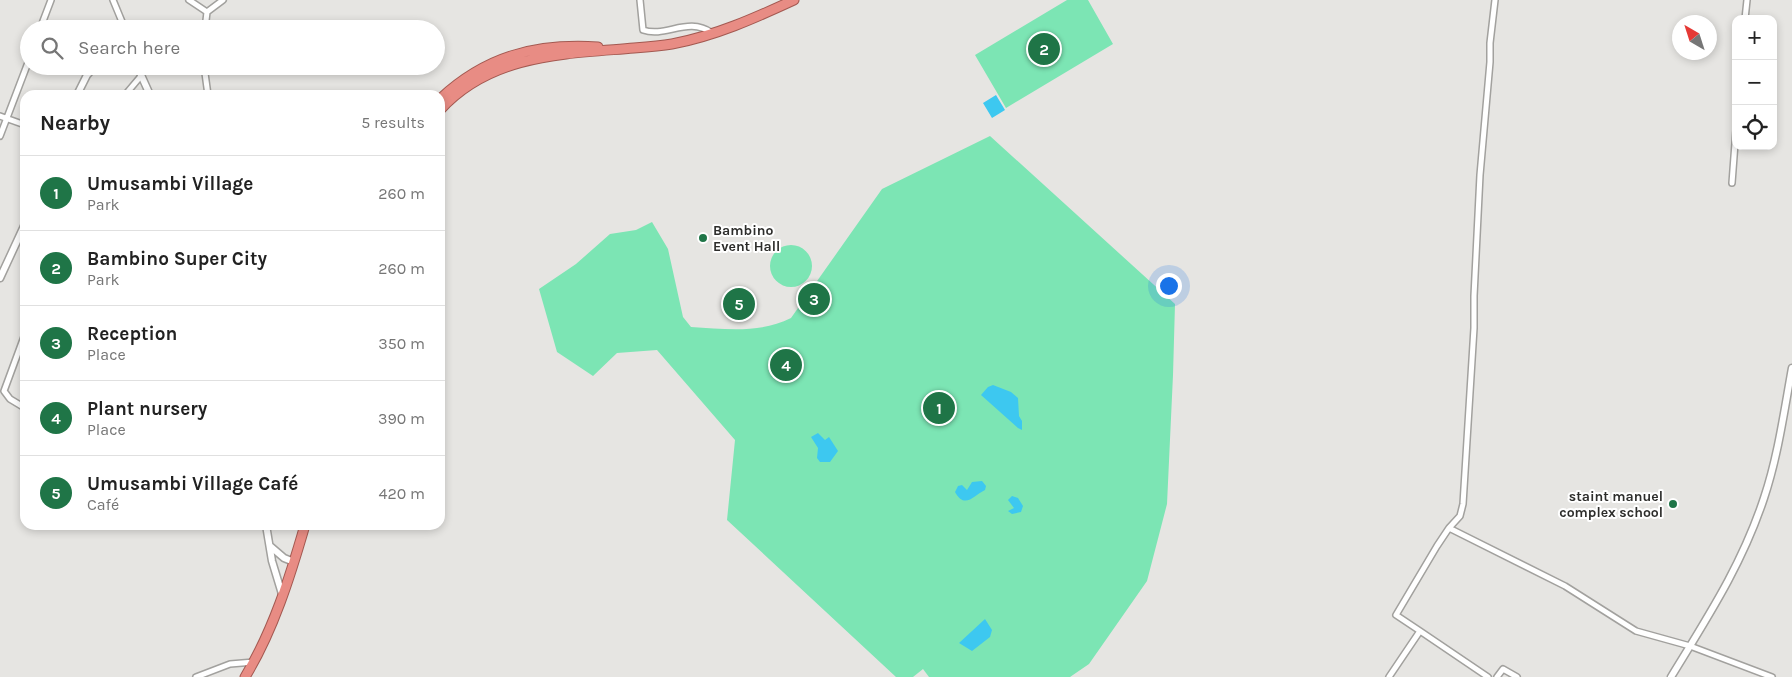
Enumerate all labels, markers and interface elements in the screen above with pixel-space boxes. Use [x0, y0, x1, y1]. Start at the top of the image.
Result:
north arrow [1672, 15, 1717, 60]
map controls [1732, 15, 1777, 150]
button: + [1732, 15, 1777, 60]
search box [20, 20, 445, 75]
pin: 2 [1028, 30, 1060, 68]
icon: search [38, 34, 66, 62]
text: Search here [78, 37, 180, 59]
button: − [1732, 60, 1777, 105]
button: locate [1732, 105, 1777, 150]
text: Nearby [40, 111, 110, 135]
text: 5 results [361, 113, 425, 132]
text: Umusambi Village [87, 173, 253, 195]
text: 1 [53, 184, 59, 203]
text: 260 m [378, 184, 425, 203]
text: Park [87, 195, 119, 214]
place label: Bambino Event Hall [713, 222, 780, 255]
marker: Bambino Event Hall [697, 232, 709, 244]
text: Bambino Super City [87, 248, 267, 270]
text: 2 [51, 259, 61, 278]
text: 260 m [378, 259, 425, 278]
text: Park [87, 270, 119, 289]
your location [1156, 273, 1182, 299]
pin: 3 [798, 280, 830, 318]
pin: 5 [723, 285, 755, 323]
text: Reception [87, 323, 177, 345]
text: 3 [51, 334, 61, 353]
text: 350 m [378, 334, 425, 353]
text: Place [87, 345, 126, 364]
pin: 4 [770, 346, 802, 384]
pin: 1 [923, 389, 955, 427]
text: Plant nursery [87, 398, 207, 420]
text: 4 [51, 409, 61, 428]
text: 390 m [378, 409, 425, 428]
text: Place [87, 420, 126, 439]
text: Umusambi Village Café [87, 473, 298, 495]
text: 5 [51, 484, 61, 503]
text: 420 m [379, 484, 425, 503]
place label: staint manuel complex school [1559, 488, 1663, 521]
text: Café [87, 495, 119, 514]
marker: staint manuel complex school [1667, 498, 1679, 510]

